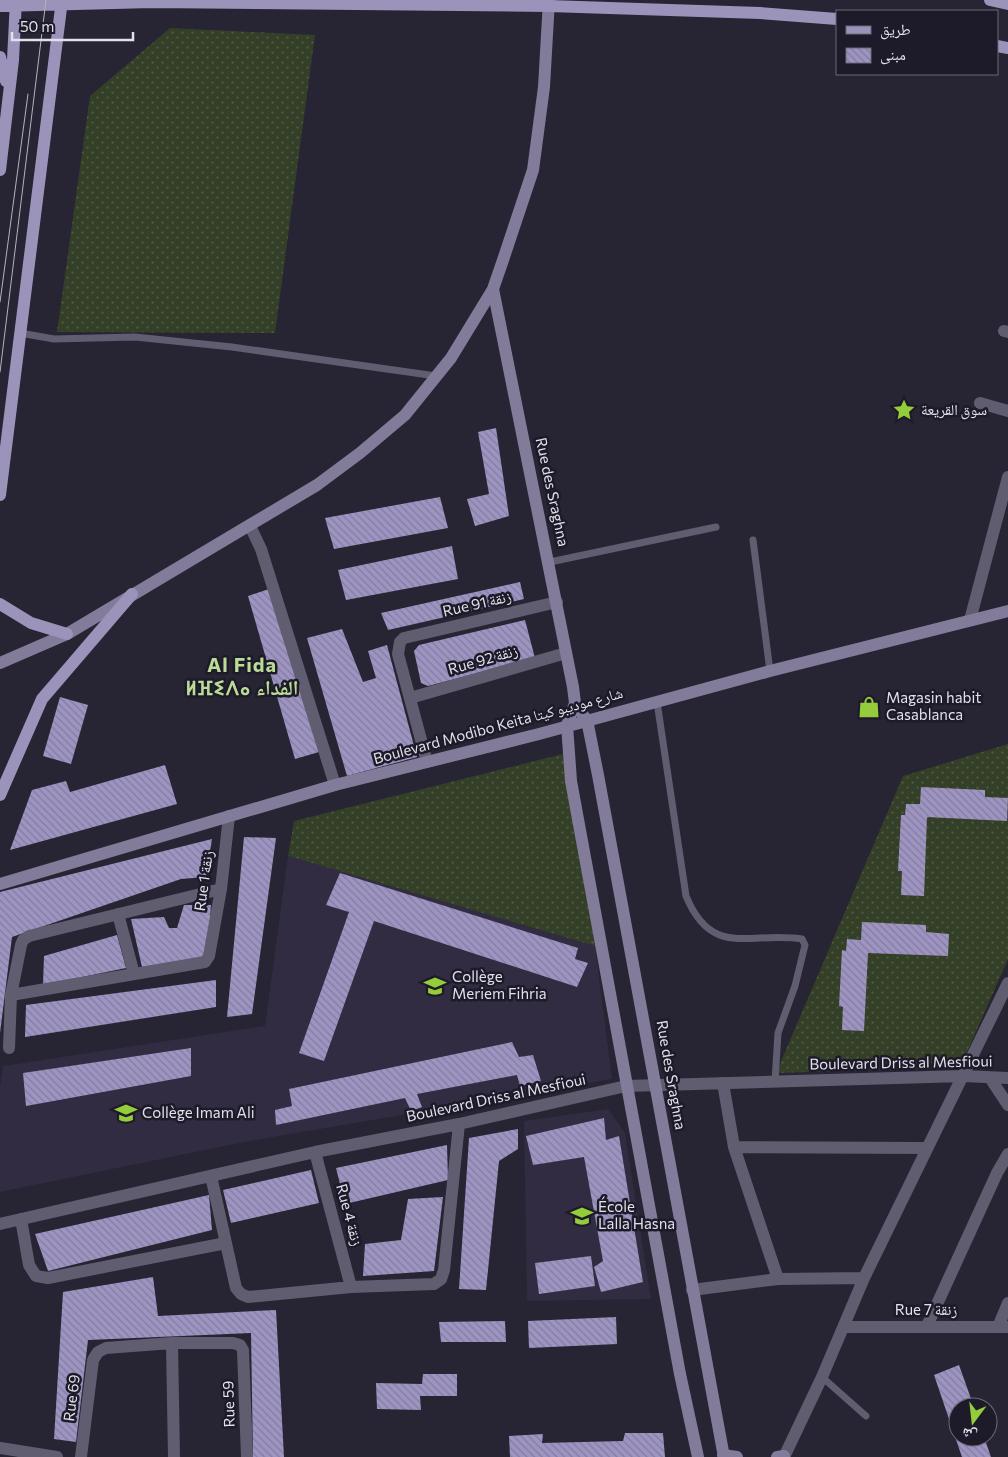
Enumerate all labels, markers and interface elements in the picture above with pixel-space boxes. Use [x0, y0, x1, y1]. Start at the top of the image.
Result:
scale bar [12, 10, 134, 42]
legend [836, 10, 998, 75]
text: 50 m [20, 17, 54, 35]
text: طريق [880, 20, 911, 40]
text: مبنى [880, 45, 906, 65]
place icon: سوق القريعة [891, 397, 917, 423]
place label: سوق القريعة [921, 400, 987, 420]
street label: Rue des Sraghna [533, 436, 573, 548]
street label: Rue 91 زنقة [441, 586, 513, 621]
street label: Rue 92 زنقة [446, 640, 520, 679]
district label: Al Fida ⵍⴼⵉⴷⴰ الفداء [185, 652, 299, 699]
street label: Boulevard Modibo Keita شارع موديبو كيتا [371, 683, 625, 769]
place label: Magasin habit Casablanca [886, 688, 981, 723]
shop icon: Magasin habit Casablanca [856, 694, 882, 720]
street label: Rue 1 زنقة [190, 849, 217, 912]
place label: Collège Meriem Fihria [452, 967, 547, 1002]
school or university icon: Collège Meriem Fihria [422, 973, 448, 999]
street label: Rue des Sraghna [653, 1019, 690, 1131]
street label: Boulevard Driss al Mesfioui [809, 1051, 993, 1073]
street label: Boulevard Driss al Mesfioui [404, 1069, 587, 1125]
school or university icon: Collège Imam Ali [113, 1100, 139, 1126]
place label: Collège Imam Ali [142, 1103, 255, 1121]
street label: Rue 4 زنقة [332, 1182, 367, 1248]
place label: École Lalla Hasna [598, 1196, 675, 1232]
school or university icon: École Lalla Hasna [569, 1203, 595, 1229]
street label: Rue 7 زنقة [895, 1300, 957, 1319]
street label: Rue 69 [59, 1373, 83, 1422]
street label: Rue 59 [218, 1380, 238, 1428]
north arrow [948, 1397, 998, 1447]
text: ش [960, 1424, 979, 1445]

